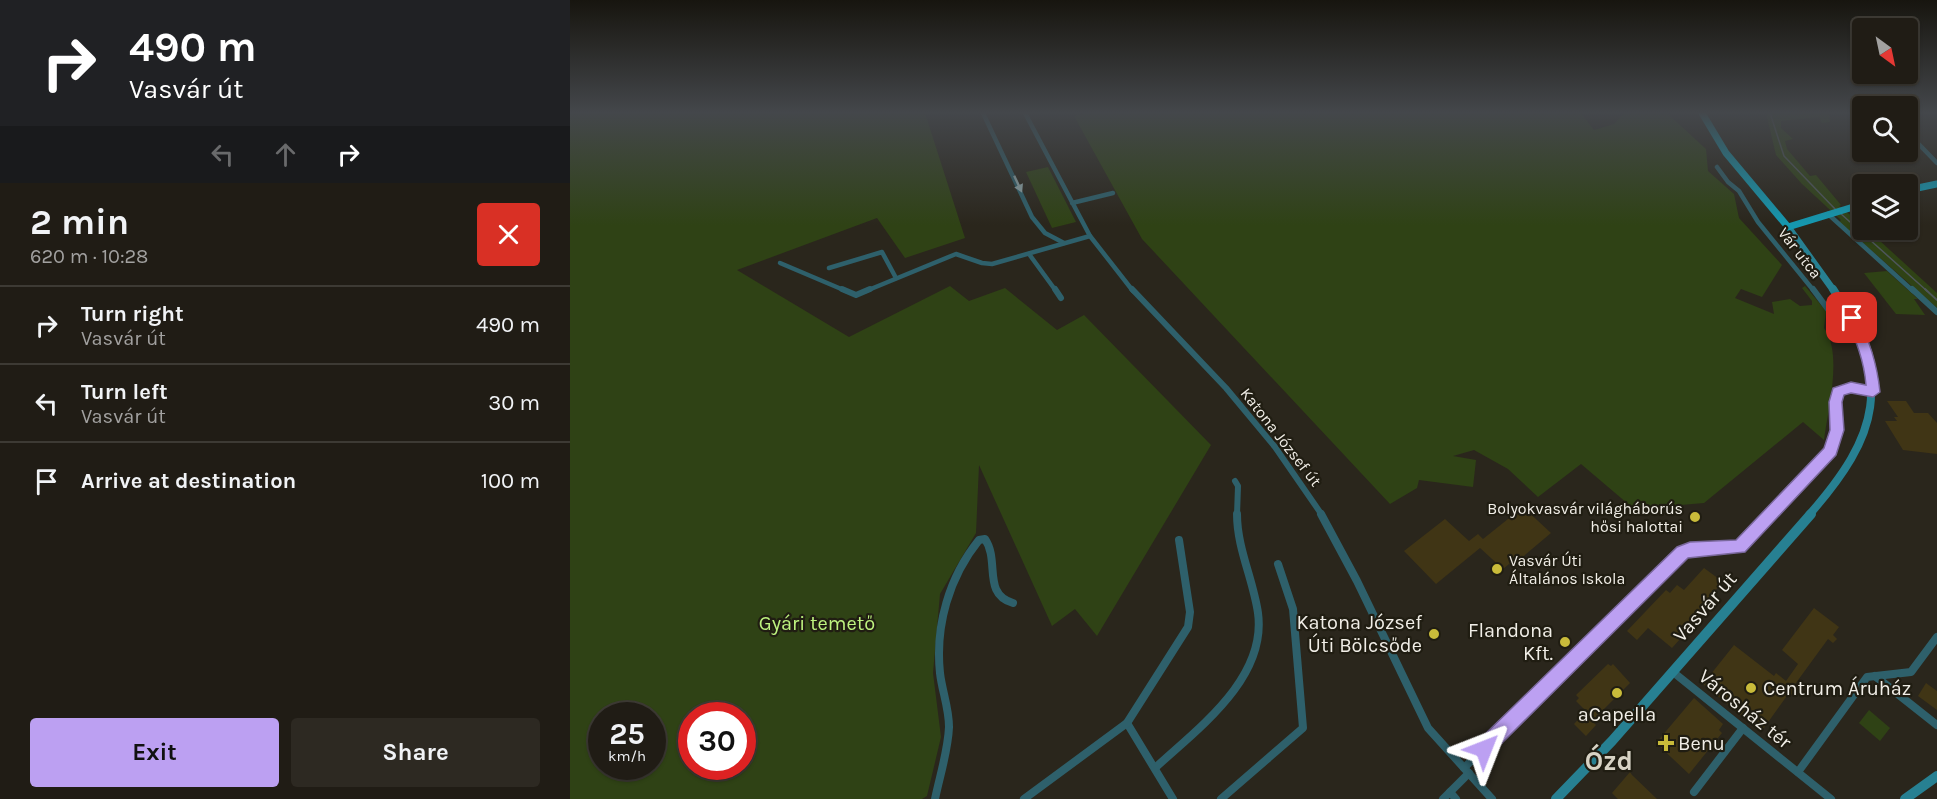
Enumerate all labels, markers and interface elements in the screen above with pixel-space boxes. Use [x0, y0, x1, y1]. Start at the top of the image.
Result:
north arrow [1852, 18, 1918, 84]
map controls [1852, 18, 1918, 240]
text: 490 m [129, 22, 257, 72]
icon: right [30, 24, 108, 102]
text: Vasvár út [129, 73, 243, 105]
button: search [1852, 96, 1918, 162]
icon: left [206, 138, 239, 171]
icon: ahead [269, 138, 302, 171]
icon: right [332, 138, 365, 171]
button: layers [1852, 174, 1918, 240]
one-way arrow [1013, 176, 1022, 193]
text: 2 min [30, 201, 129, 243]
button: close [477, 203, 540, 266]
street label: Vár utca [1774, 224, 1826, 282]
text: 620 m · 10:28 [30, 245, 148, 268]
pin [1826, 292, 1877, 343]
text: Turn right [81, 301, 184, 327]
icon: arrive [1835, 301, 1868, 334]
icon: right [30, 309, 63, 342]
text: 490 m [476, 312, 540, 338]
text: Vasvár út [81, 327, 166, 350]
text: Turn left [81, 379, 168, 405]
street label: Katona József út [1237, 384, 1325, 490]
icon: left [30, 387, 63, 420]
text: 30 m [488, 390, 540, 416]
text: Vasvár út [81, 405, 166, 428]
icon: arrive [30, 465, 63, 498]
text: Arrive at destination [81, 468, 296, 494]
text: 100 m [481, 468, 540, 494]
place label: Bolyokvasvár világháborús hősi halottai [1487, 499, 1683, 536]
marker: Bolyokvasvár világháborús hősi halottai [1688, 510, 1702, 524]
place label: Vasvár Úti Általános Iskola [1509, 551, 1625, 588]
marker: Vasvár Úti Általános Iskola [1490, 562, 1504, 576]
street label: Vasvár út [1668, 567, 1742, 647]
place label: Katona József Úti Bölcsőde [1296, 611, 1422, 657]
park label: Gyári temető [759, 612, 875, 635]
place label: Flandona Kft. [1468, 619, 1553, 665]
marker: Katona József Úti Bölcsőde [1427, 627, 1441, 641]
marker: Flandona Kft. [1558, 635, 1572, 649]
street label: Városház tér [1694, 665, 1797, 754]
place label: Centrum Áruház [1763, 676, 1911, 700]
marker: Centrum Áruház [1744, 681, 1758, 695]
marker: aCapella [1610, 686, 1624, 700]
speed limit sign: 30 [678, 702, 756, 780]
place label: aCapella [1578, 703, 1656, 726]
text: 25 [609, 716, 645, 752]
position arrow [1452, 717, 1516, 781]
button: Exit [30, 718, 279, 787]
button: Share [291, 718, 540, 787]
place label: Benu [1678, 732, 1725, 755]
marker: Benu [1659, 736, 1673, 750]
district label: Ózd [1585, 743, 1633, 777]
text: km/h [608, 747, 646, 765]

